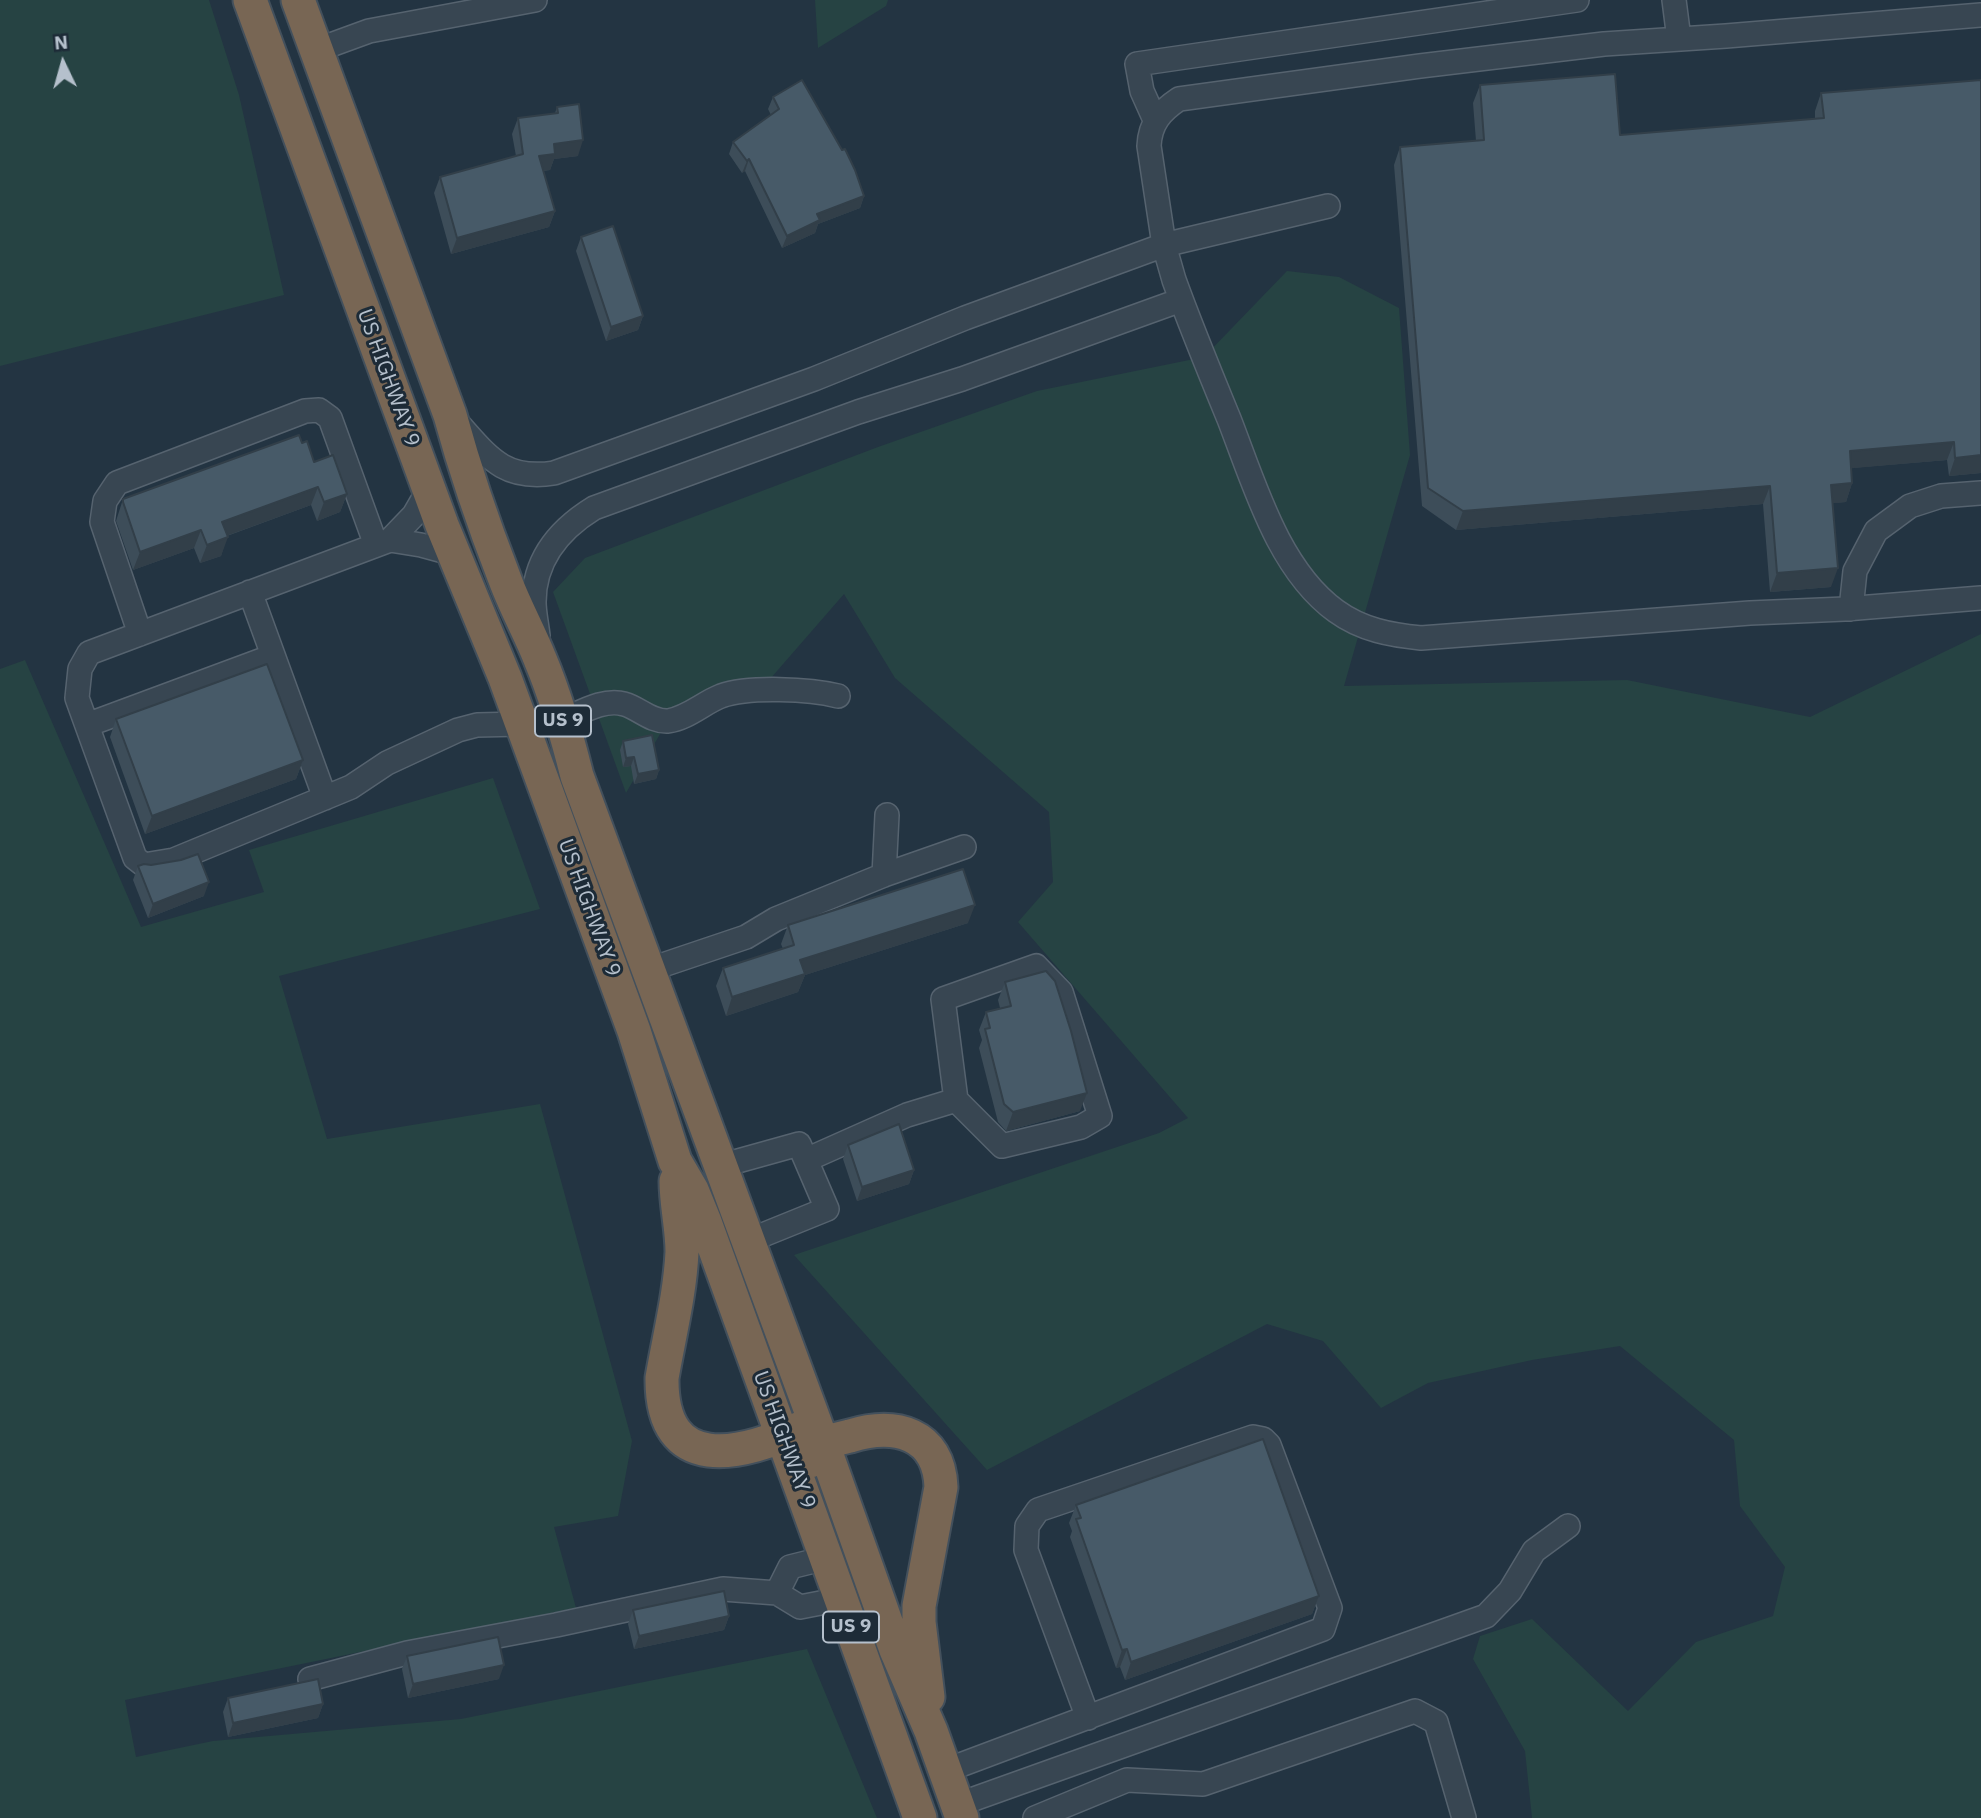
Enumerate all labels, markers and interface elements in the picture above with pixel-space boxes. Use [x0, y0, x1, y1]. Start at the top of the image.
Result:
north arrow [28, 28, 98, 98]
text: N [53, 30, 69, 55]
street label: US HIGHWAY 9 [351, 306, 425, 450]
road number: US 9 [535, 706, 591, 736]
street label: US HIGHWAY 9 [552, 836, 626, 980]
street label: US HIGHWAY 9 [747, 1368, 821, 1512]
road number: US 9 [823, 1611, 879, 1642]

